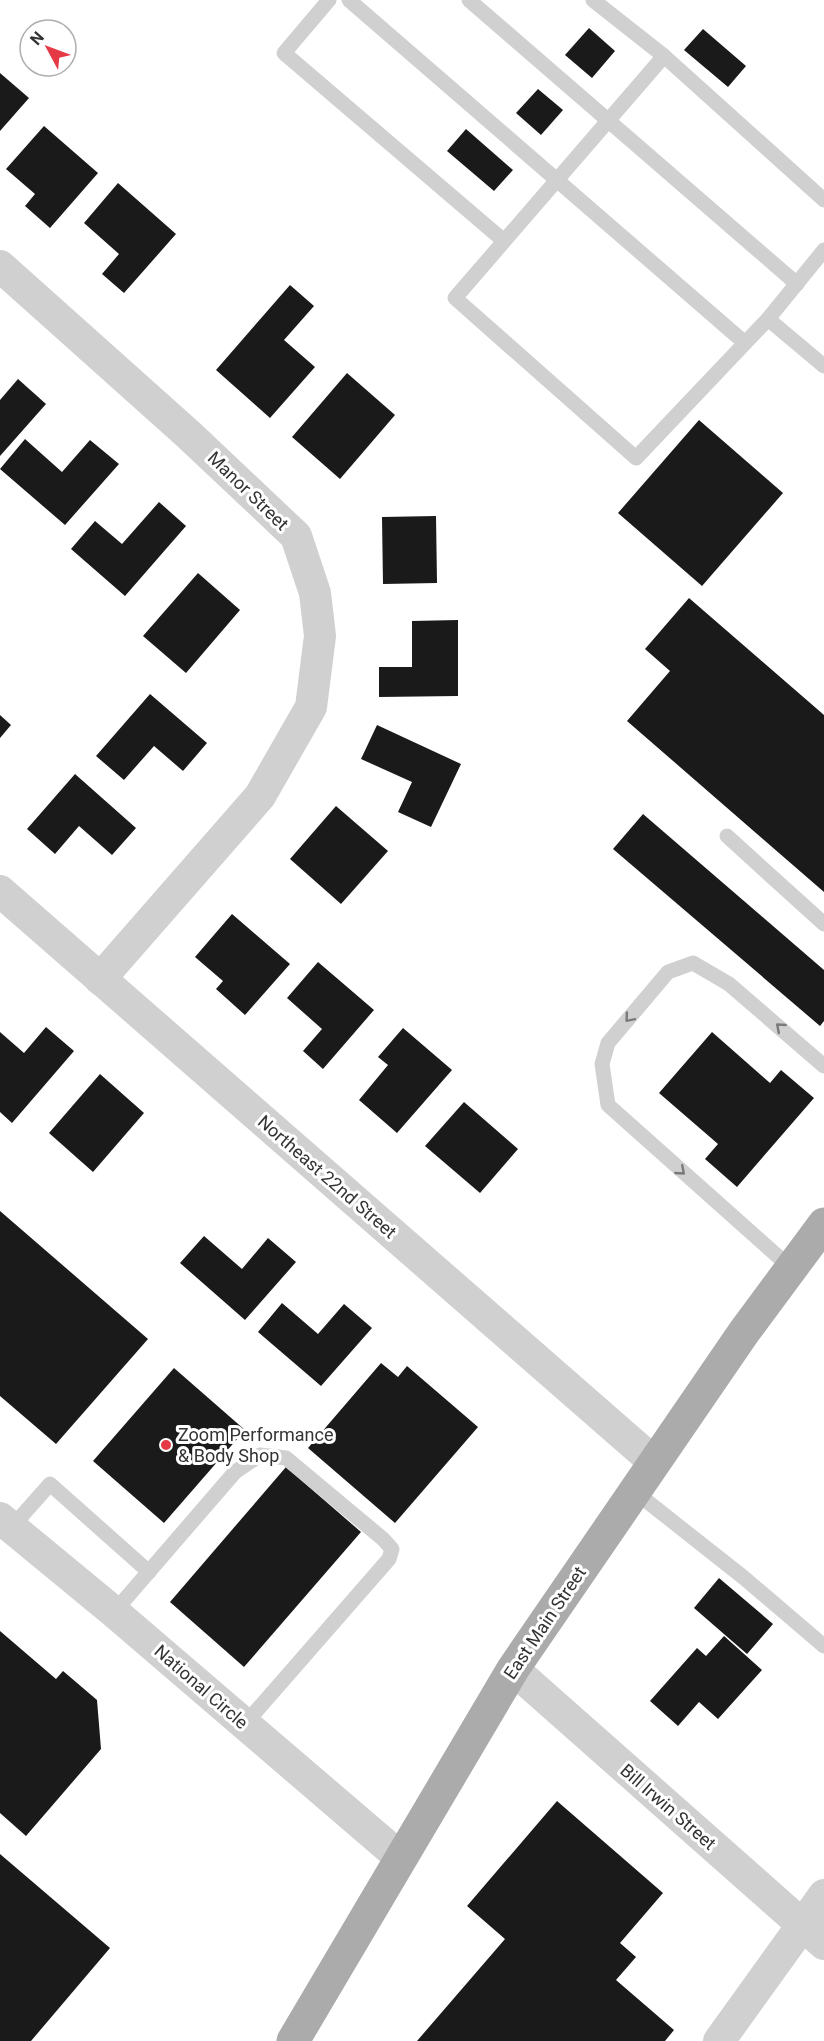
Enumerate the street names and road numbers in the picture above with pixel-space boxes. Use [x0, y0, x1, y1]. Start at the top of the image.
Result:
street label: Manor Street [204, 447, 293, 534]
street label: Northeast 22nd Street [254, 1111, 401, 1243]
street label: East Main Street [499, 1562, 590, 1683]
street label: National Circle [150, 1640, 252, 1733]
street label: Bill Irwin Street [616, 1759, 720, 1854]

